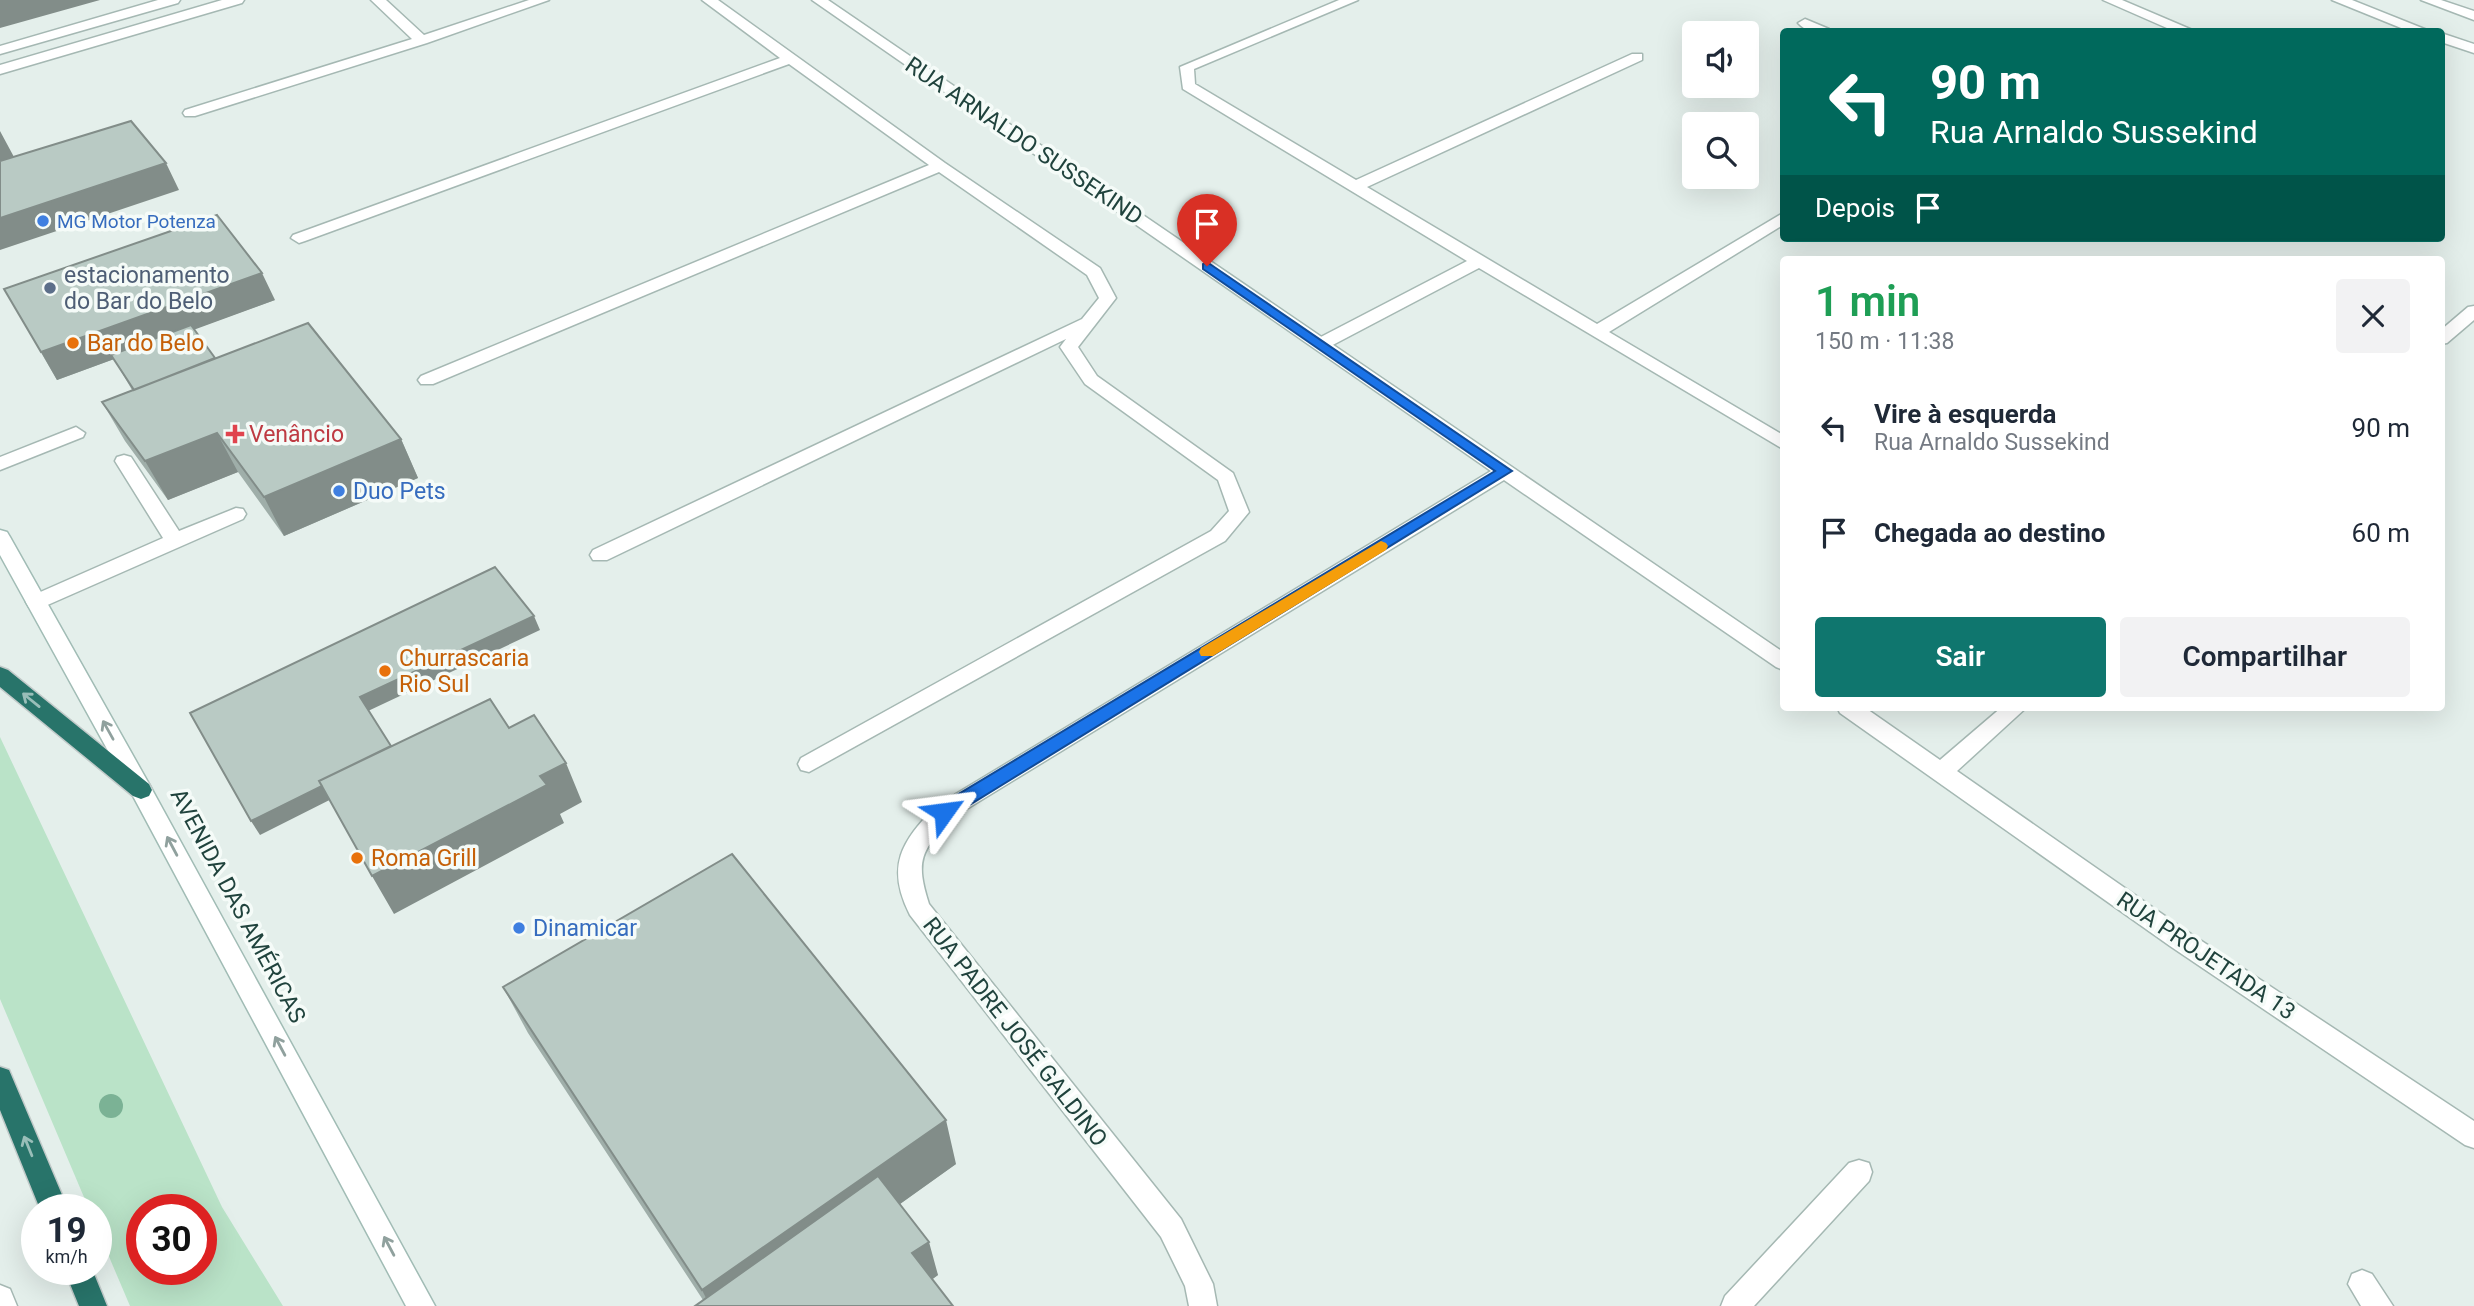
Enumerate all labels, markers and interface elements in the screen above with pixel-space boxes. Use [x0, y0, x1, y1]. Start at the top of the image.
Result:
map controls [1682, 21, 1759, 189]
button: sound [1682, 21, 1759, 98]
street label: RUA ARNALDO SUSSEKIND [900, 51, 1148, 231]
text: 90 m [1930, 54, 2041, 111]
icon: left [1815, 56, 1906, 147]
button: search [1682, 112, 1759, 189]
text: Rua Arnaldo Sussekind [1930, 113, 2258, 151]
icon: arrive [1909, 189, 1947, 227]
text: Depois [1815, 193, 1895, 223]
pin [1177, 194, 1237, 266]
icon: arrive [1188, 205, 1226, 243]
place label: MG Motor Potenza [57, 210, 216, 233]
marker: MG Motor Potenza [35, 213, 51, 229]
place label: estacionamento do Bar do Belo [64, 262, 230, 315]
text: 1 min [1815, 277, 1920, 326]
button: close [2336, 279, 2410, 353]
marker: estacionamento do Bar do Belo [42, 280, 58, 296]
text: 150 m · 11:38 [1815, 328, 1954, 355]
place label: Bar do Belo [87, 330, 204, 357]
marker: Bar do Belo [65, 335, 81, 351]
text: Vire à esquerda [1874, 399, 2057, 429]
icon: left [1815, 409, 1853, 447]
text: 90 m [2352, 413, 2410, 443]
place label: Venâncio [249, 421, 344, 448]
marker: Venâncio [227, 426, 243, 442]
text: Rua Arnaldo Sussekind [1874, 429, 2110, 456]
place label: Duo Pets [353, 478, 446, 505]
marker: Duo Pets [331, 483, 347, 499]
icon: arrive [1815, 514, 1853, 552]
text: Chegada ao destino [1874, 518, 2105, 548]
text: 60 m [2352, 518, 2410, 548]
button: Sair [1815, 617, 2106, 697]
button: Compartilhar [2120, 617, 2410, 697]
place label: Churrascaria Rio Sul [399, 645, 529, 698]
marker: Churrascaria Rio Sul [377, 663, 393, 679]
one-way arrow [23, 692, 41, 708]
one-way arrow [101, 720, 114, 741]
position arrow [907, 775, 981, 849]
street label: AVENIDA DAS AMÉRICAS [165, 784, 312, 1028]
one-way arrow [164, 836, 178, 857]
place label: Roma Grill [371, 845, 477, 872]
marker: Roma Grill [349, 850, 365, 866]
street label: RUA PROJETADA 13 [2112, 886, 2300, 1026]
street label: RUA PADRE JOSÉ GALDINO [917, 912, 1114, 1152]
place label: Dinamicar [533, 915, 637, 942]
marker: Dinamicar [511, 920, 527, 936]
one-way arrow [273, 1036, 286, 1057]
one-way arrow [20, 1136, 33, 1157]
speed limit sign: 30 [126, 1194, 217, 1285]
text: 19 [46, 1210, 87, 1251]
one-way arrow [381, 1236, 395, 1257]
text: km/h [45, 1246, 88, 1267]

